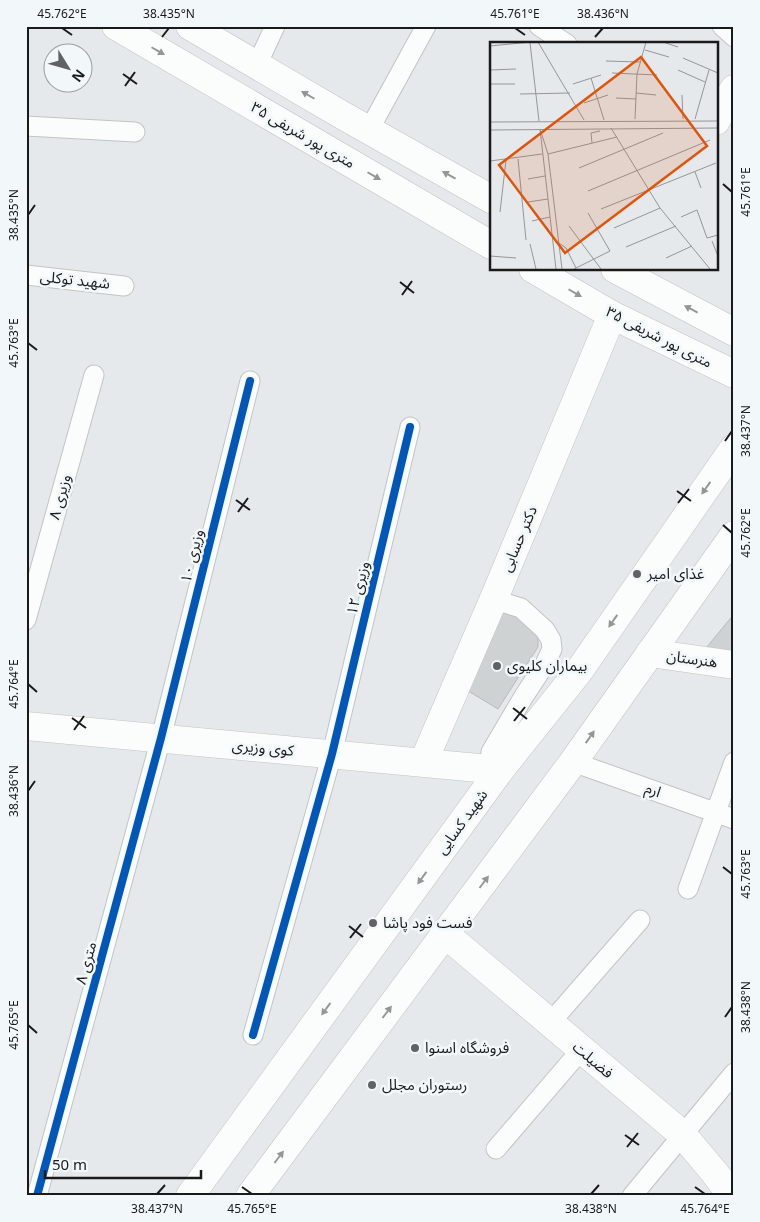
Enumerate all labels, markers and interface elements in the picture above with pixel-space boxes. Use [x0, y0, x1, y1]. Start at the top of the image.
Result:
text: 45.762°E [37, 5, 87, 22]
text: 38.435°N [143, 5, 195, 22]
text: 45.761°E [490, 5, 540, 22]
text: 38.436°N [577, 5, 629, 22]
north arrow [42, 42, 92, 92]
inset map [490, 42, 718, 270]
one-way arrow [151, 46, 164, 55]
text: N [68, 66, 90, 86]
one-way arrow [301, 90, 314, 99]
street label: ۳۵ متری پور شریفی [247, 96, 359, 173]
text: 45.761°E [737, 167, 754, 217]
one-way arrow [441, 171, 456, 179]
one-way arrow [367, 172, 380, 181]
text: 38.435°N [5, 189, 22, 241]
street label: شهید توکلی [39, 265, 111, 293]
one-way arrow [568, 289, 582, 298]
street label: ۳۵ متری پور شریفی [602, 301, 716, 373]
one-way arrow [683, 305, 698, 313]
text: 45.763°E [5, 318, 22, 368]
text: 38.437°N [737, 405, 754, 457]
street label: وزیری ۸ [43, 472, 75, 522]
one-way arrow [701, 481, 711, 495]
street label: دکتر حسابی [495, 503, 541, 575]
text: 45.762°E [737, 508, 754, 558]
street label: وزیری ۱۰ [175, 527, 207, 585]
street label: وزيری ۱۲ [341, 559, 373, 617]
place label: غذای امیر [646, 563, 705, 583]
marker: غذای امیر [631, 568, 643, 580]
one-way arrow [608, 615, 618, 628]
street label: هنرستان [665, 645, 719, 671]
place label: بیماران کلیوی [507, 655, 587, 675]
text: 45.764°E [5, 659, 22, 709]
marker: بیماران کلیوی [491, 660, 503, 672]
one-way arrow [585, 730, 595, 744]
street label: کوی وزیری [231, 734, 296, 760]
text: 38.436°N [5, 765, 22, 817]
street label: ارم [642, 777, 664, 803]
street label: شهید کسایی [431, 785, 492, 858]
text: 45.763°E [737, 849, 754, 899]
one-way arrow [417, 871, 427, 885]
one-way arrow [479, 875, 489, 889]
place label: فست فود پاشا [383, 912, 473, 933]
marker: فست فود پاشا [367, 917, 379, 929]
street label: متری ۸ [70, 939, 100, 986]
text: 38.438°N [737, 981, 754, 1033]
text: 45.765°E [5, 1000, 22, 1050]
one-way arrow [321, 1002, 331, 1016]
one-way arrow [382, 1005, 392, 1019]
street label: فضیلت [569, 1036, 618, 1082]
place label: فروشگاه اسنوا [425, 1037, 509, 1057]
marker: فروشگاه اسنوا [409, 1042, 421, 1054]
place label: رستوران مجلل [382, 1074, 467, 1094]
marker: رستوران مجلل [366, 1079, 378, 1091]
scale bar [45, 1147, 201, 1179]
one-way arrow [274, 1151, 285, 1164]
text: 50 m [52, 1154, 87, 1174]
text: 38.437°N [131, 1200, 183, 1217]
text: 45.765°E [227, 1200, 277, 1217]
text: 38.438°N [565, 1200, 617, 1217]
text: 45.764°E [680, 1200, 730, 1217]

